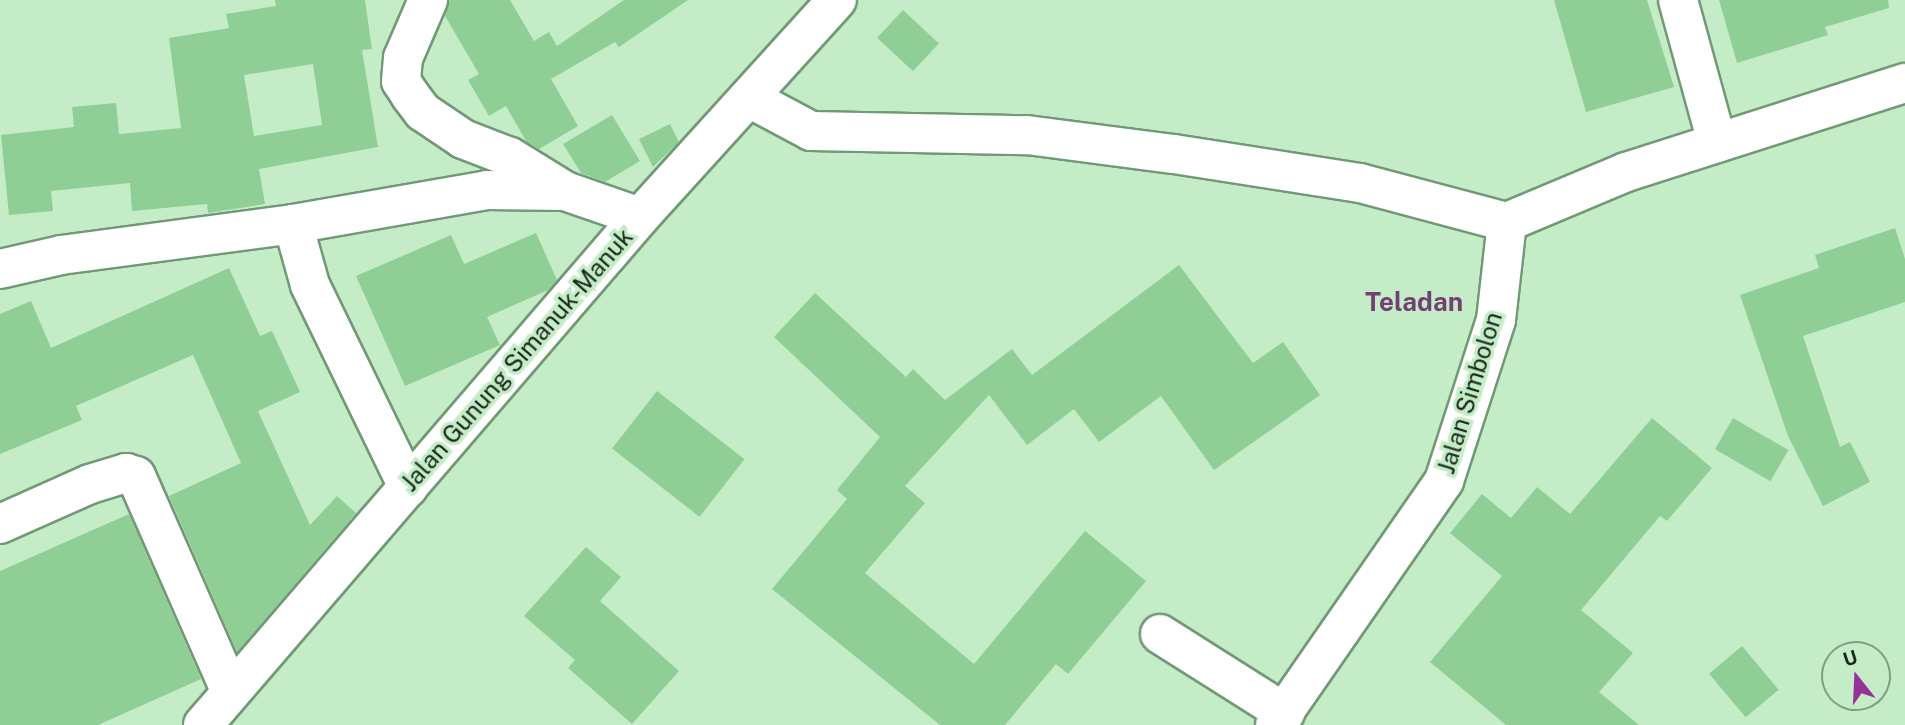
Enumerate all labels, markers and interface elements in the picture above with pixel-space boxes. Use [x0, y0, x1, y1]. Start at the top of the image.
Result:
street label: Jalan Gunung Simanuk-Manuk [395, 223, 639, 497]
district label: Teladan [1365, 286, 1463, 318]
street label: Jalan Simbolon [1432, 309, 1508, 477]
north arrow [1821, 641, 1891, 711]
text: U [1840, 645, 1860, 671]

